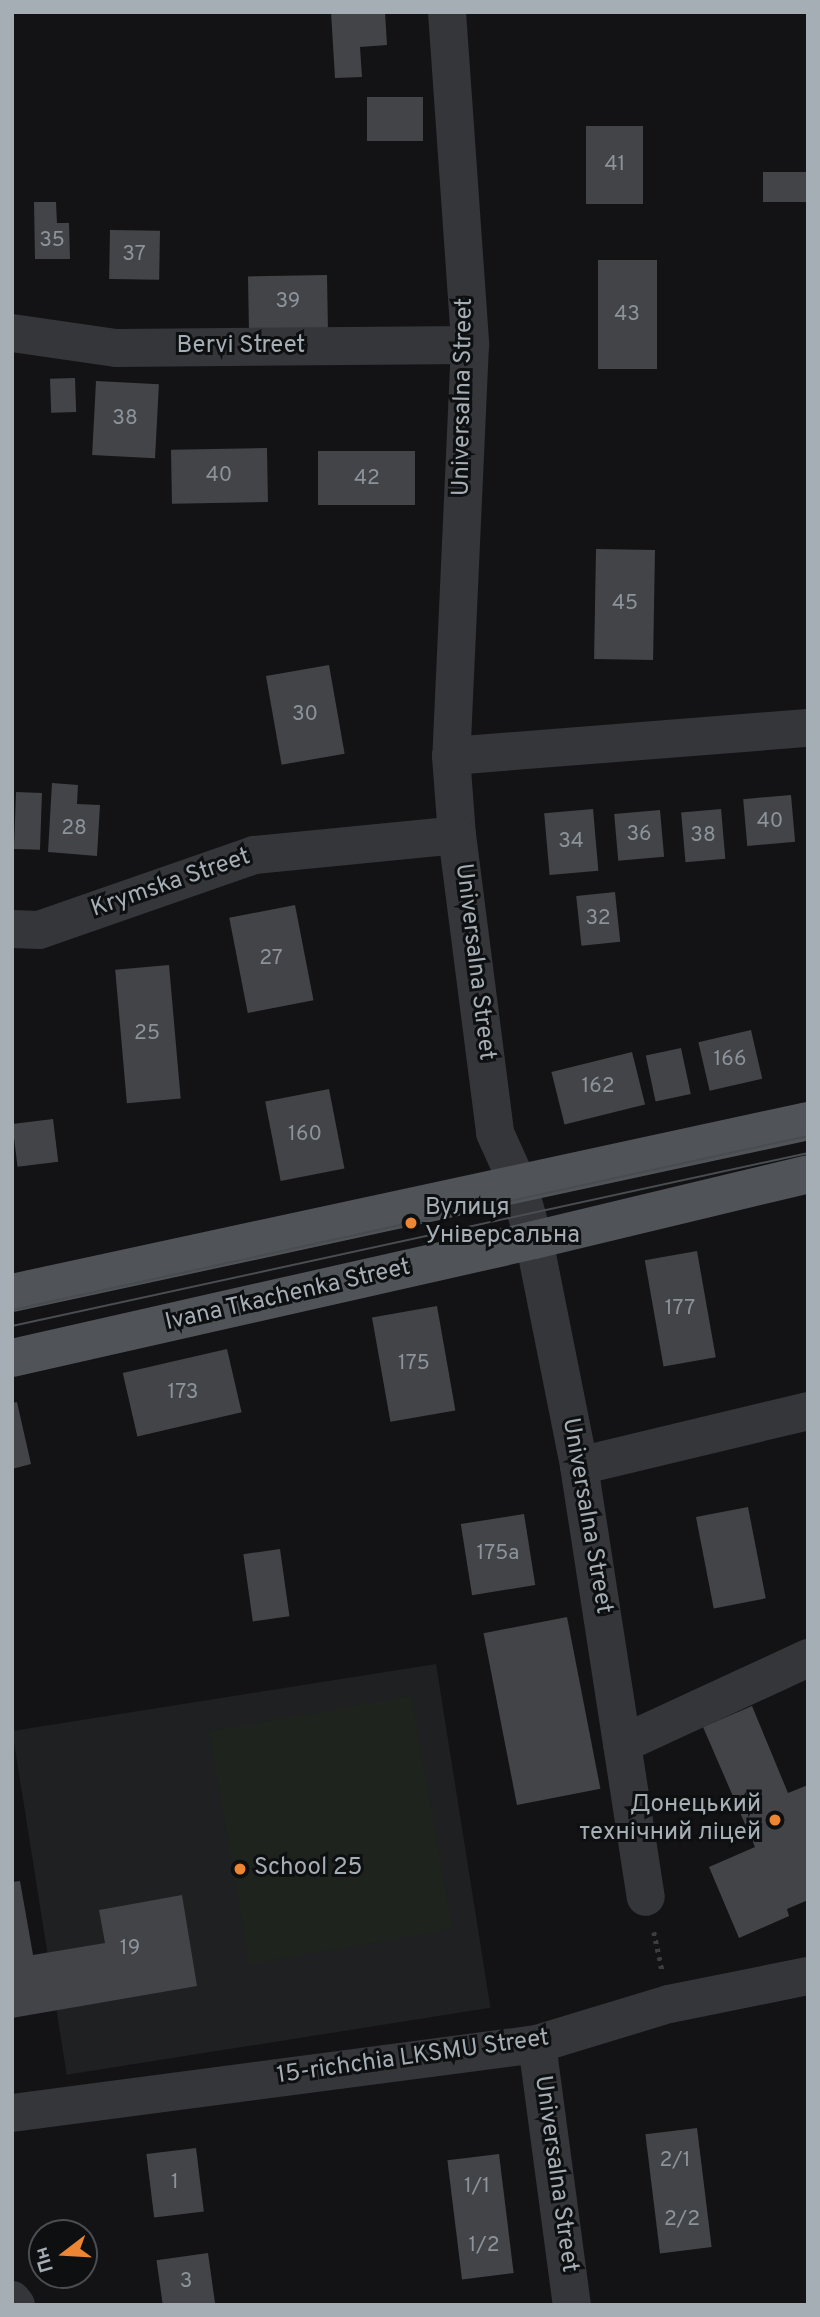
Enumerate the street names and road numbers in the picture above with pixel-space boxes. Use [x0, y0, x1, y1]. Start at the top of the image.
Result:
street label: Universalna Street [448, 298, 480, 496]
street label: Bervi Street [177, 333, 305, 361]
street label: Krymska Street [88, 843, 254, 925]
street label: Universalna Street [448, 862, 500, 1062]
street label: Ivana Tkachenka Street [162, 1254, 414, 1338]
street label: Universalna Street [555, 1416, 617, 1616]
street label: 15-richchia LKSMU Street [275, 2025, 551, 2091]
street label: Universalna Street [527, 2074, 583, 2274]

